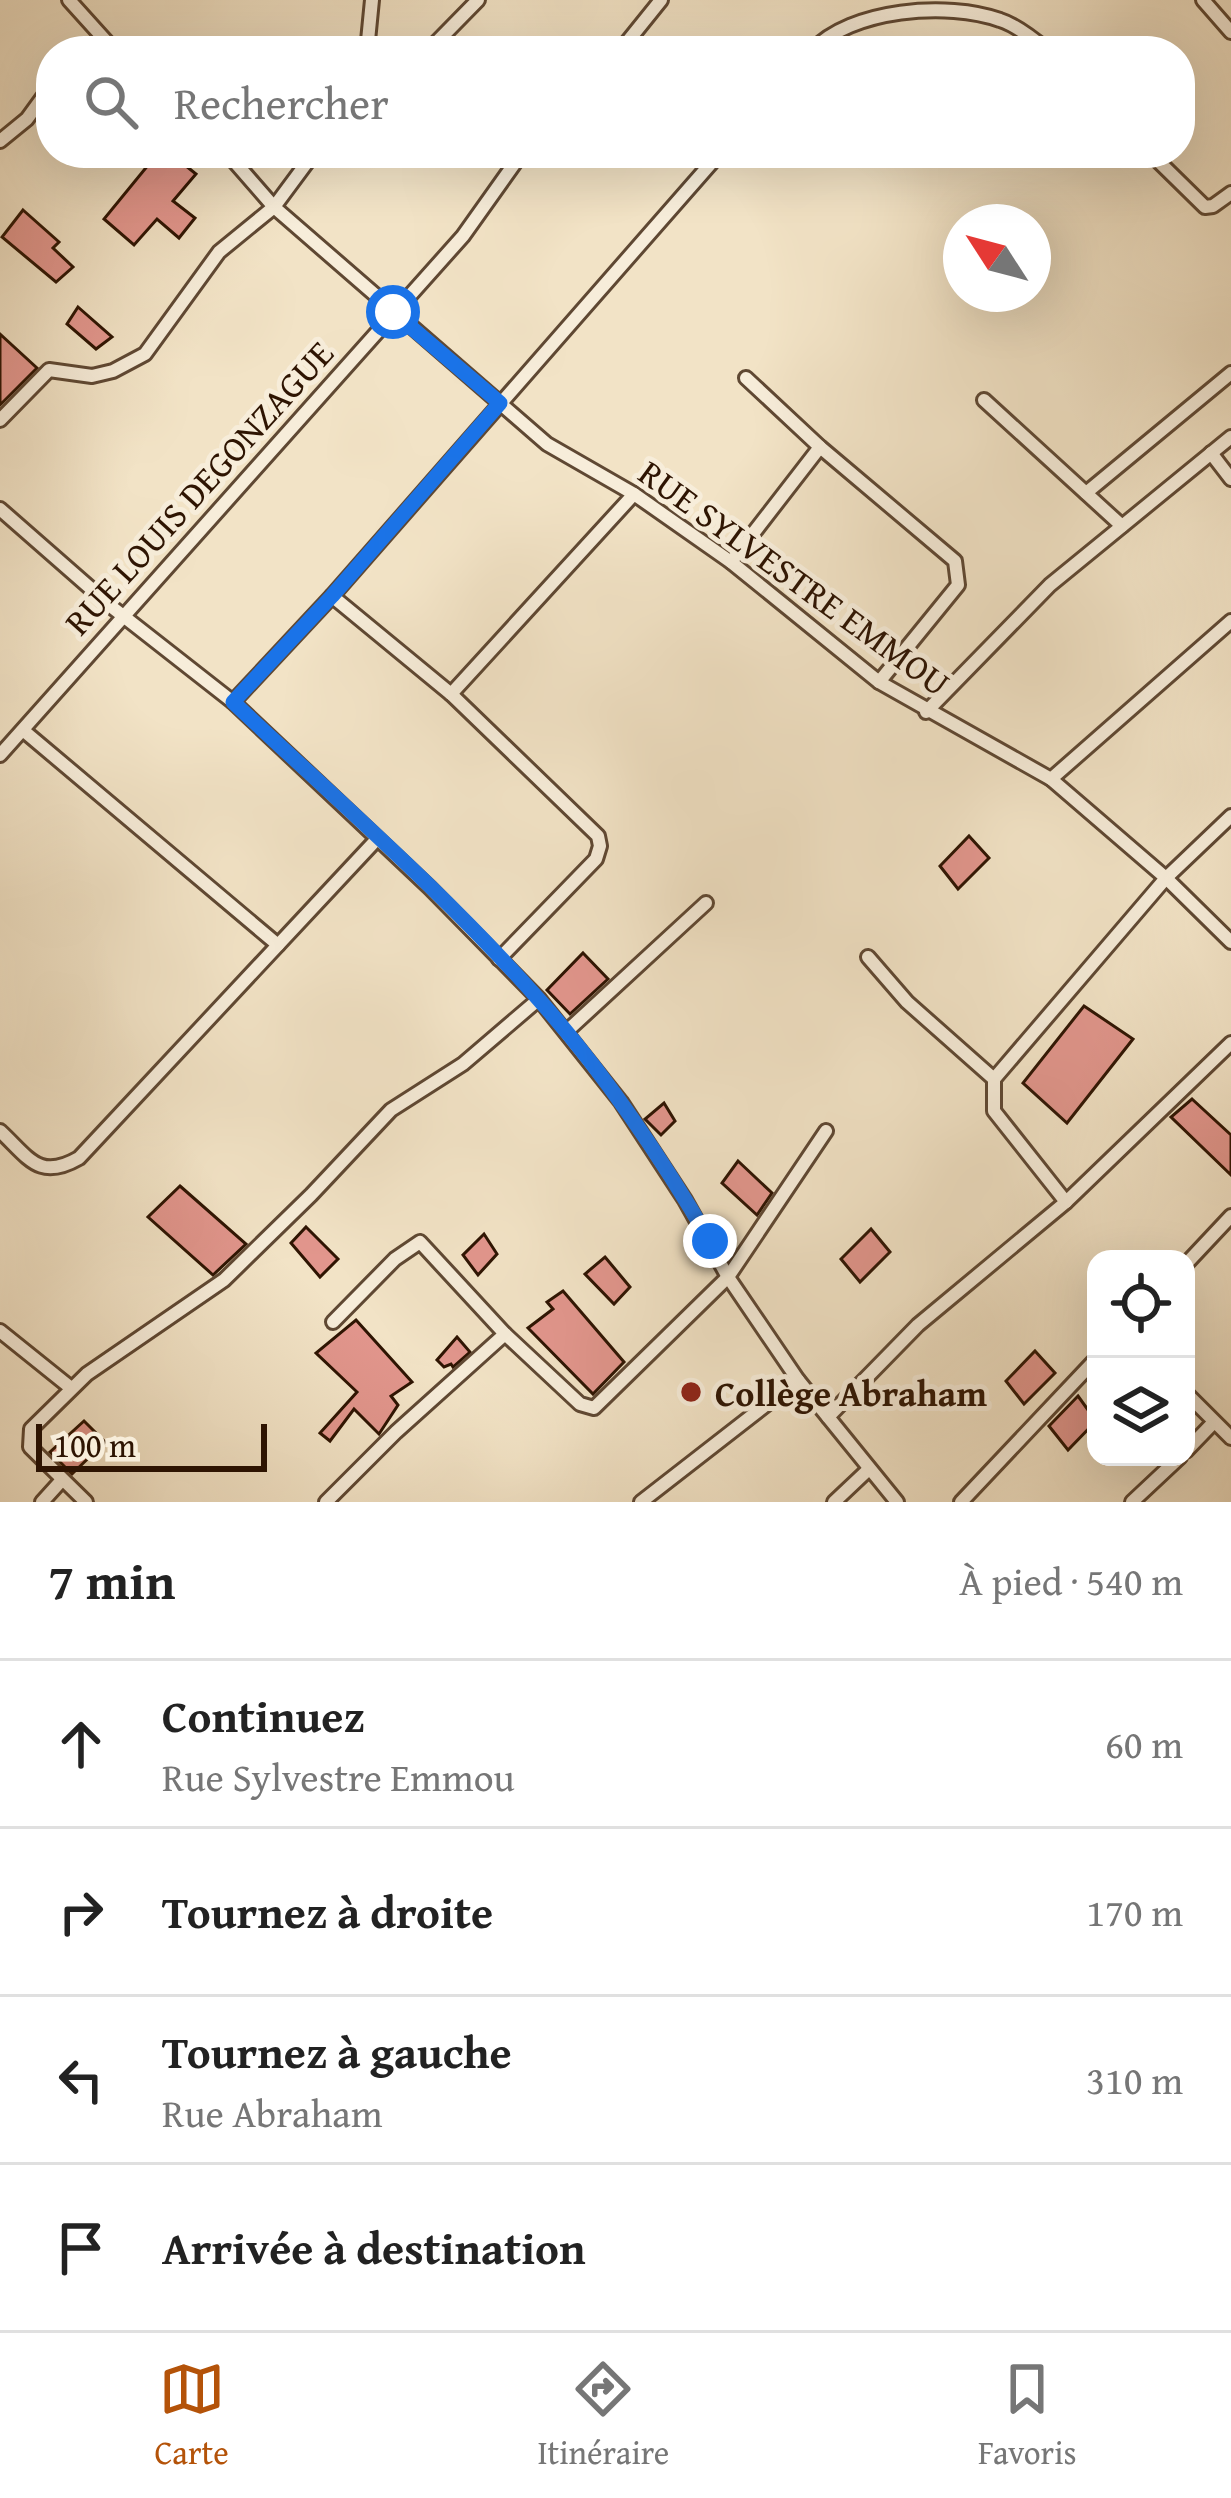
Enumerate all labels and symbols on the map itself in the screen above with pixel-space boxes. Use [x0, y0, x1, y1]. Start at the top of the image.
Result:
north arrow [943, 204, 1051, 312]
route start [366, 285, 420, 339]
street label: RUE LOUIS DEGONZAGUE [51, 328, 345, 646]
street label: RUE SYLVESTRE EMMOU [628, 446, 962, 708]
route end [683, 1214, 737, 1268]
place label: Collège Abraham [715, 1366, 987, 1419]
marker: Collège Abraham [678, 1379, 704, 1405]
scale bar [36, 1418, 267, 1471]

